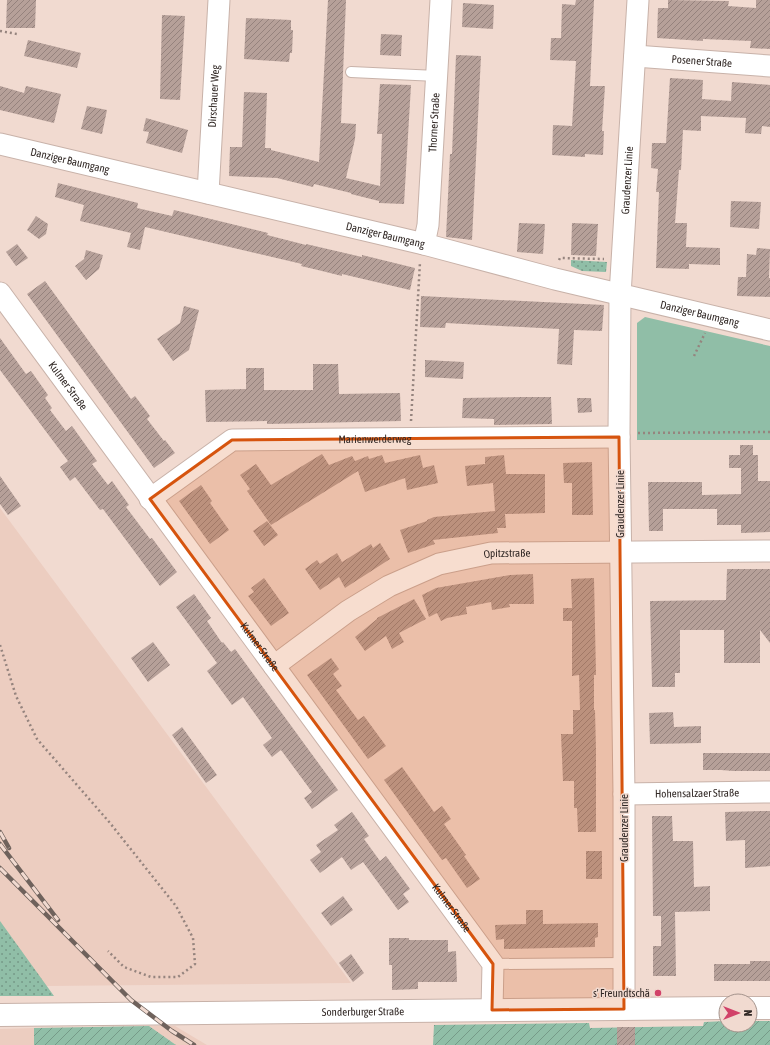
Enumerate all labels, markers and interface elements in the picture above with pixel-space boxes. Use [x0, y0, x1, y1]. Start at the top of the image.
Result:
street label: Posener Straße [671, 53, 732, 69]
street label: Dirschauer Weg [206, 64, 221, 128]
street label: Thorner Straße [426, 92, 442, 153]
street label: Danziger Baumgang [29, 145, 111, 176]
street label: Graudenzer Linie [619, 146, 635, 215]
street label: Danziger Baumgang [345, 220, 426, 250]
street label: Danziger Baumgang [659, 298, 741, 329]
street label: Kulmer Straße [46, 359, 90, 412]
street label: Marienwerderweg [338, 433, 412, 445]
street label: Graudenzer Linie [614, 470, 626, 538]
street label: Opitzstraße [483, 547, 530, 560]
street label: Kulmer Straße [238, 620, 282, 673]
street label: Hohensalzaer Straße [655, 786, 739, 800]
street label: Graudenzer Linie [618, 794, 630, 862]
street label: Kulmer Straße [430, 881, 474, 935]
place label: s' Freundtschä [593, 987, 650, 999]
marker: s' Freundtschä [653, 988, 663, 998]
north arrow [718, 993, 758, 1033]
street label: Sonderburger Straße [322, 1005, 404, 1018]
text: N [742, 1010, 754, 1016]

